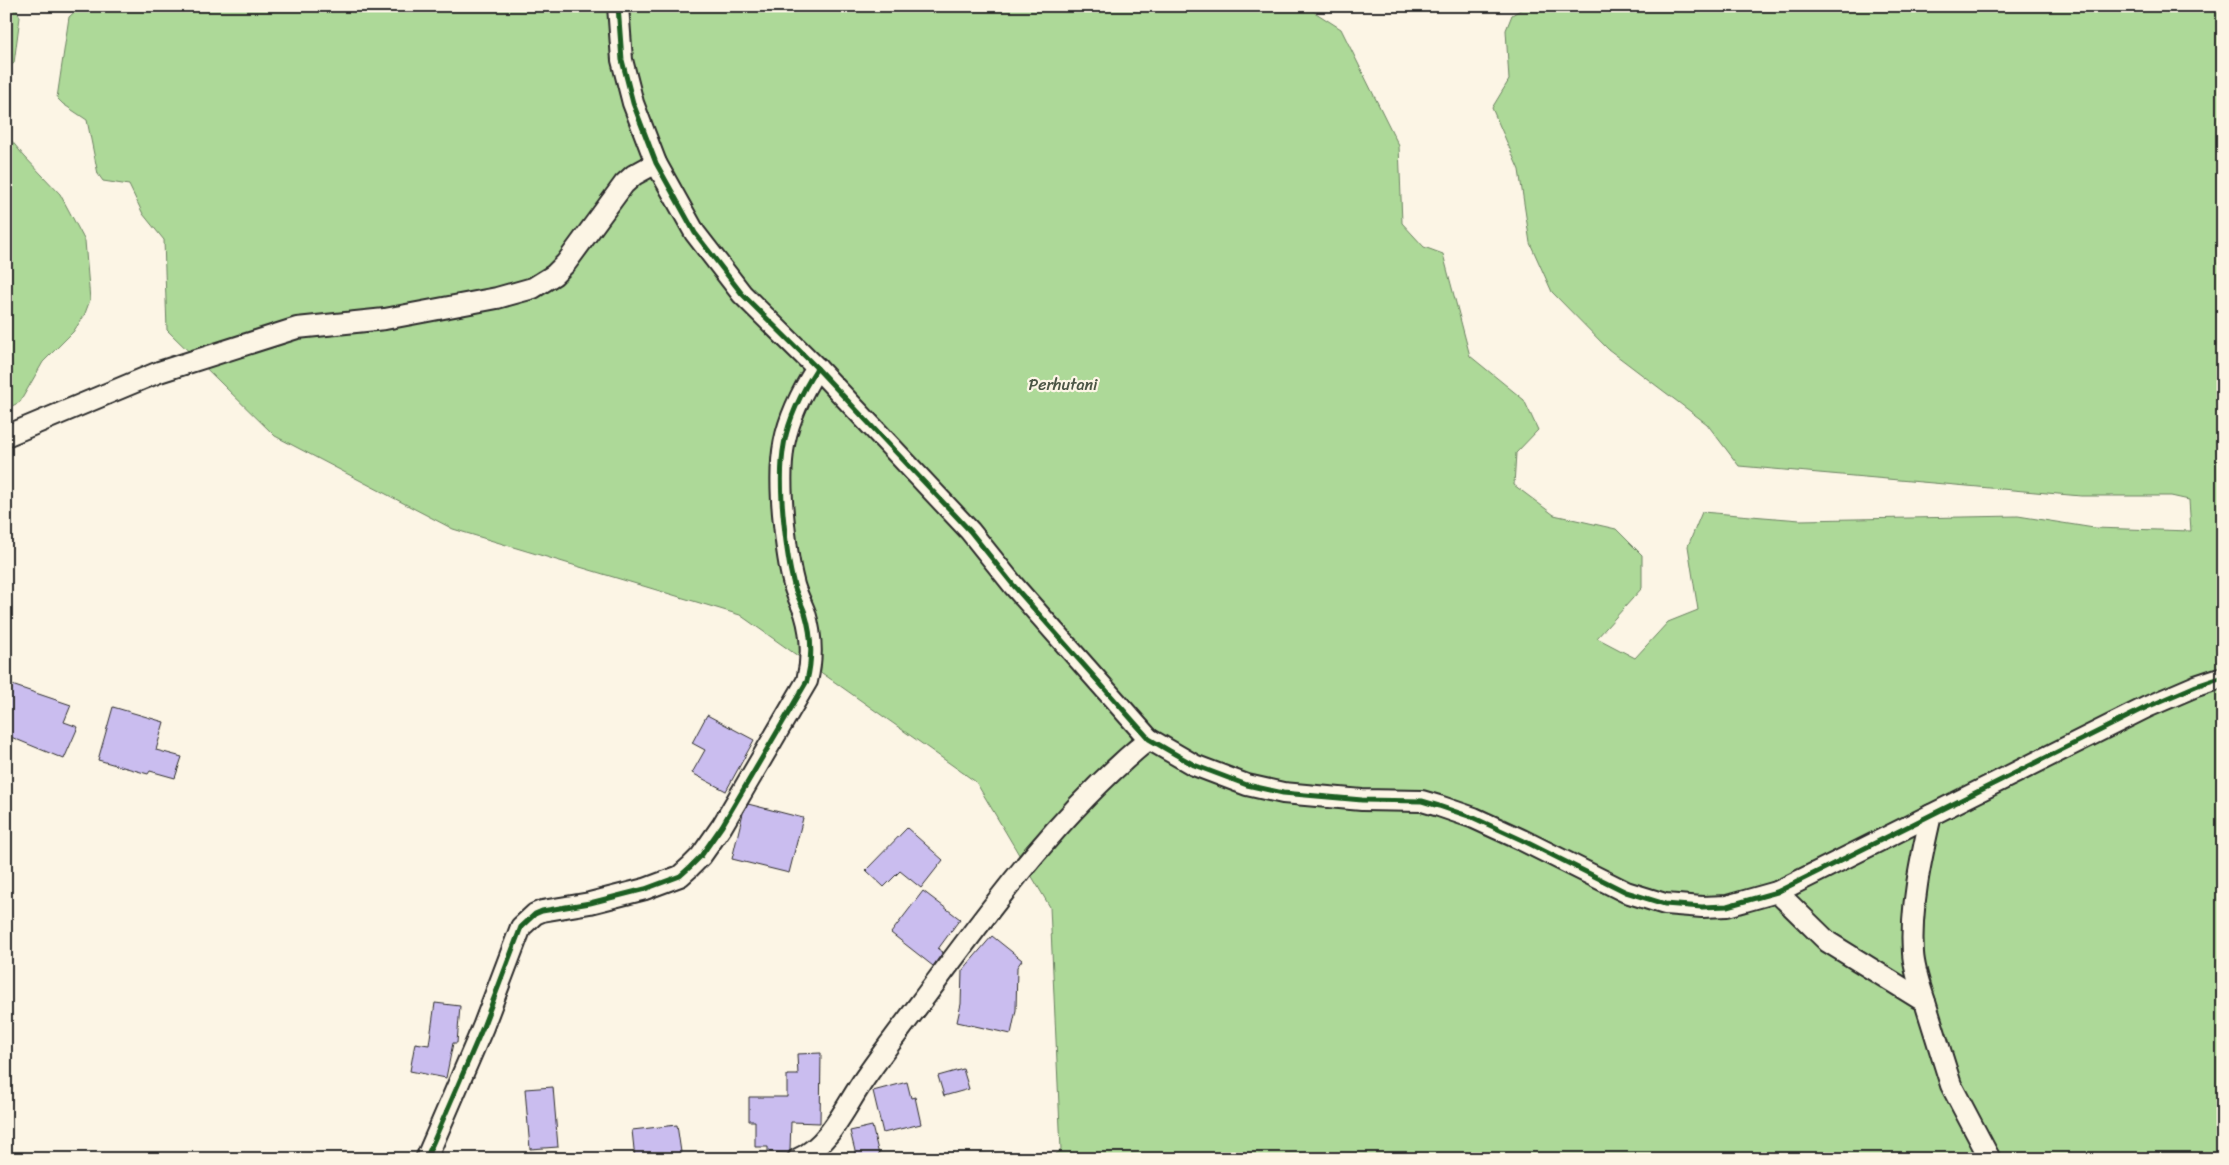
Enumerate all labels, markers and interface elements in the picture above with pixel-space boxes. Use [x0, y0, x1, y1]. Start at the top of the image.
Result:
park label: Perhutani [1029, 370, 1098, 399]

